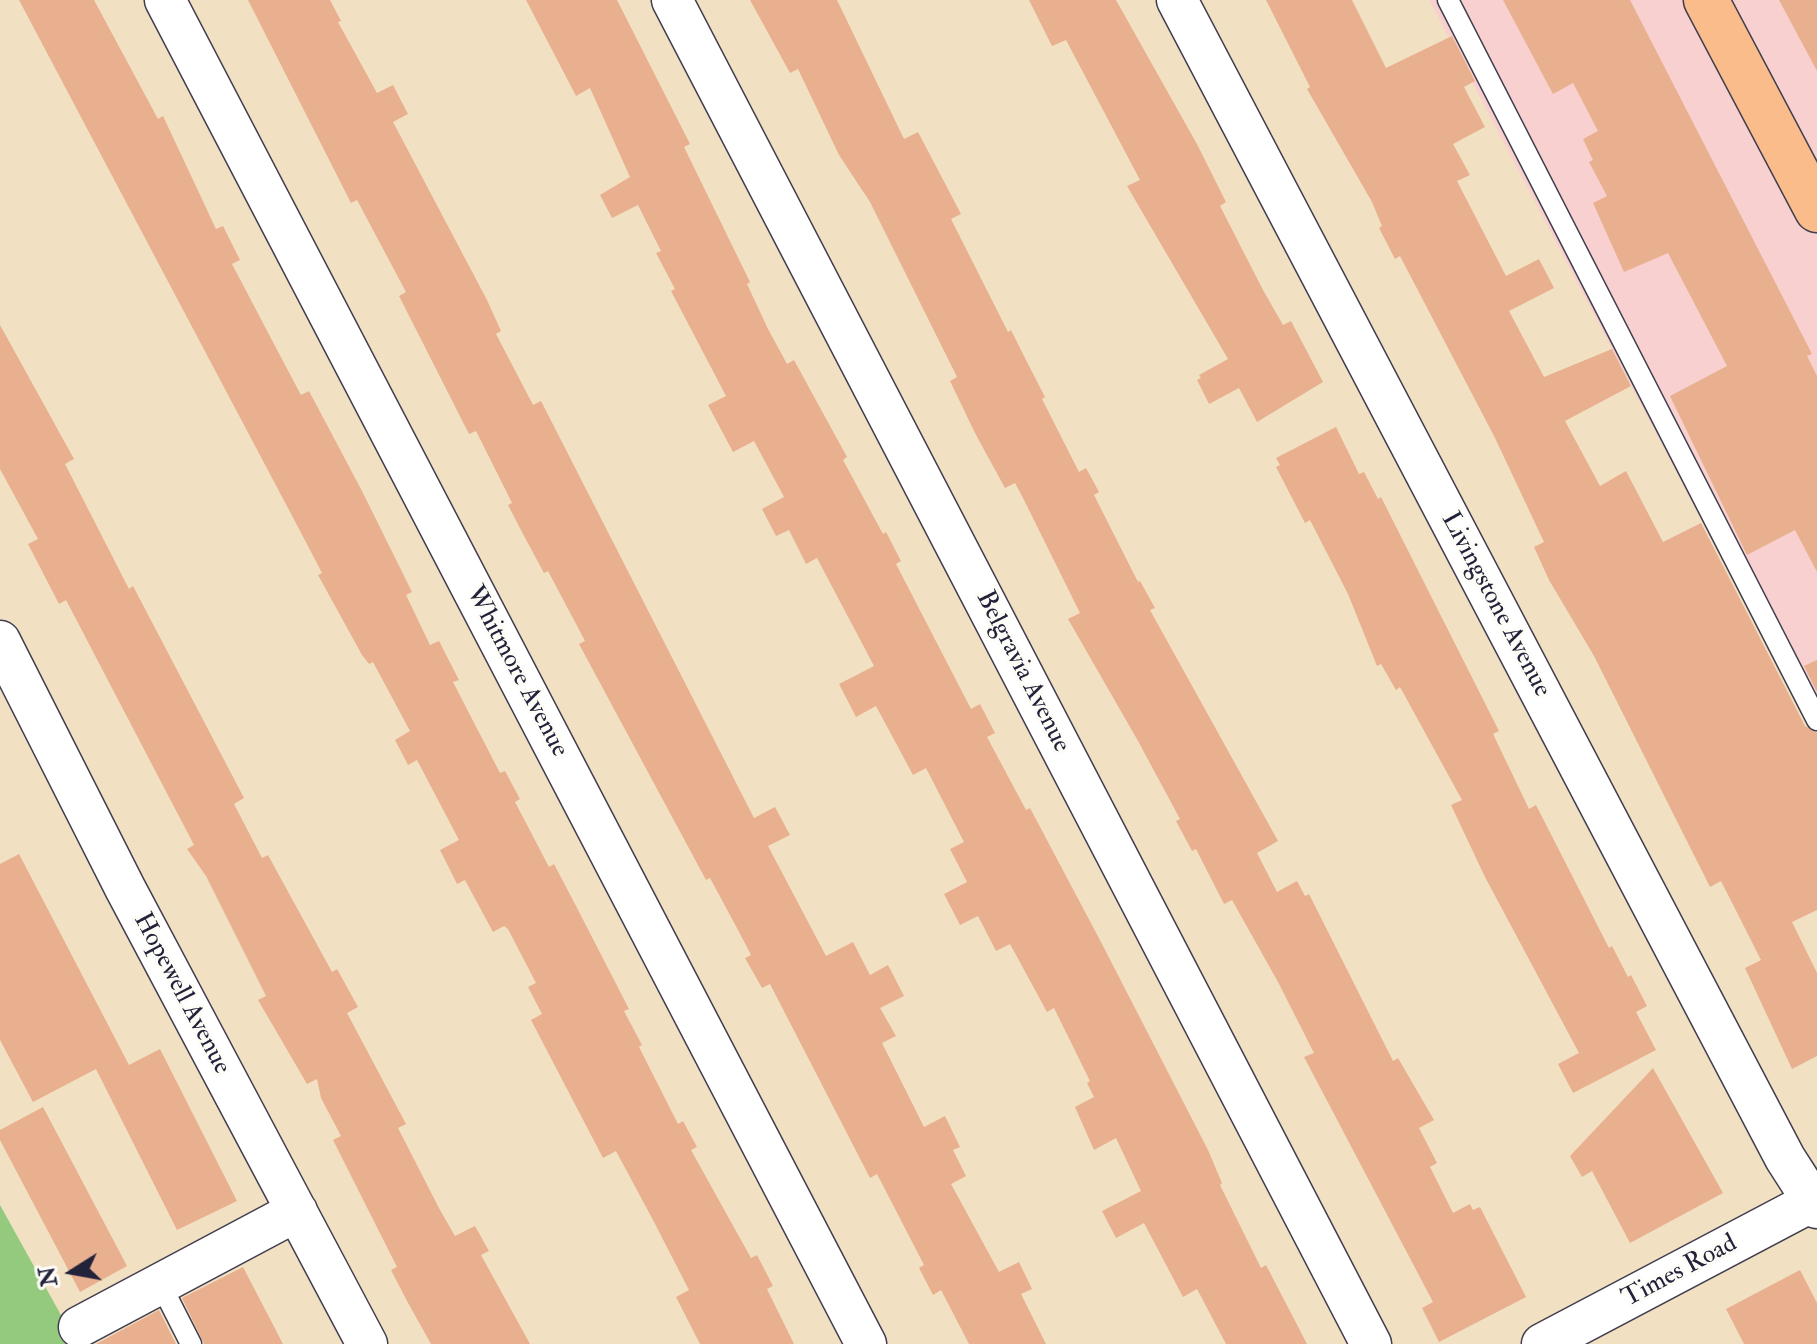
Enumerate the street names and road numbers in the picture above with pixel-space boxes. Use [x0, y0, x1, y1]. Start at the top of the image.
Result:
street label: Livingstone Avenue [1433, 507, 1557, 703]
street label: Whitmore Avenue [458, 581, 574, 763]
street label: Belgravia Avenue [968, 586, 1076, 758]
street label: Hopewell Avenue [125, 908, 237, 1080]
street label: Times Road [1617, 1229, 1743, 1315]

